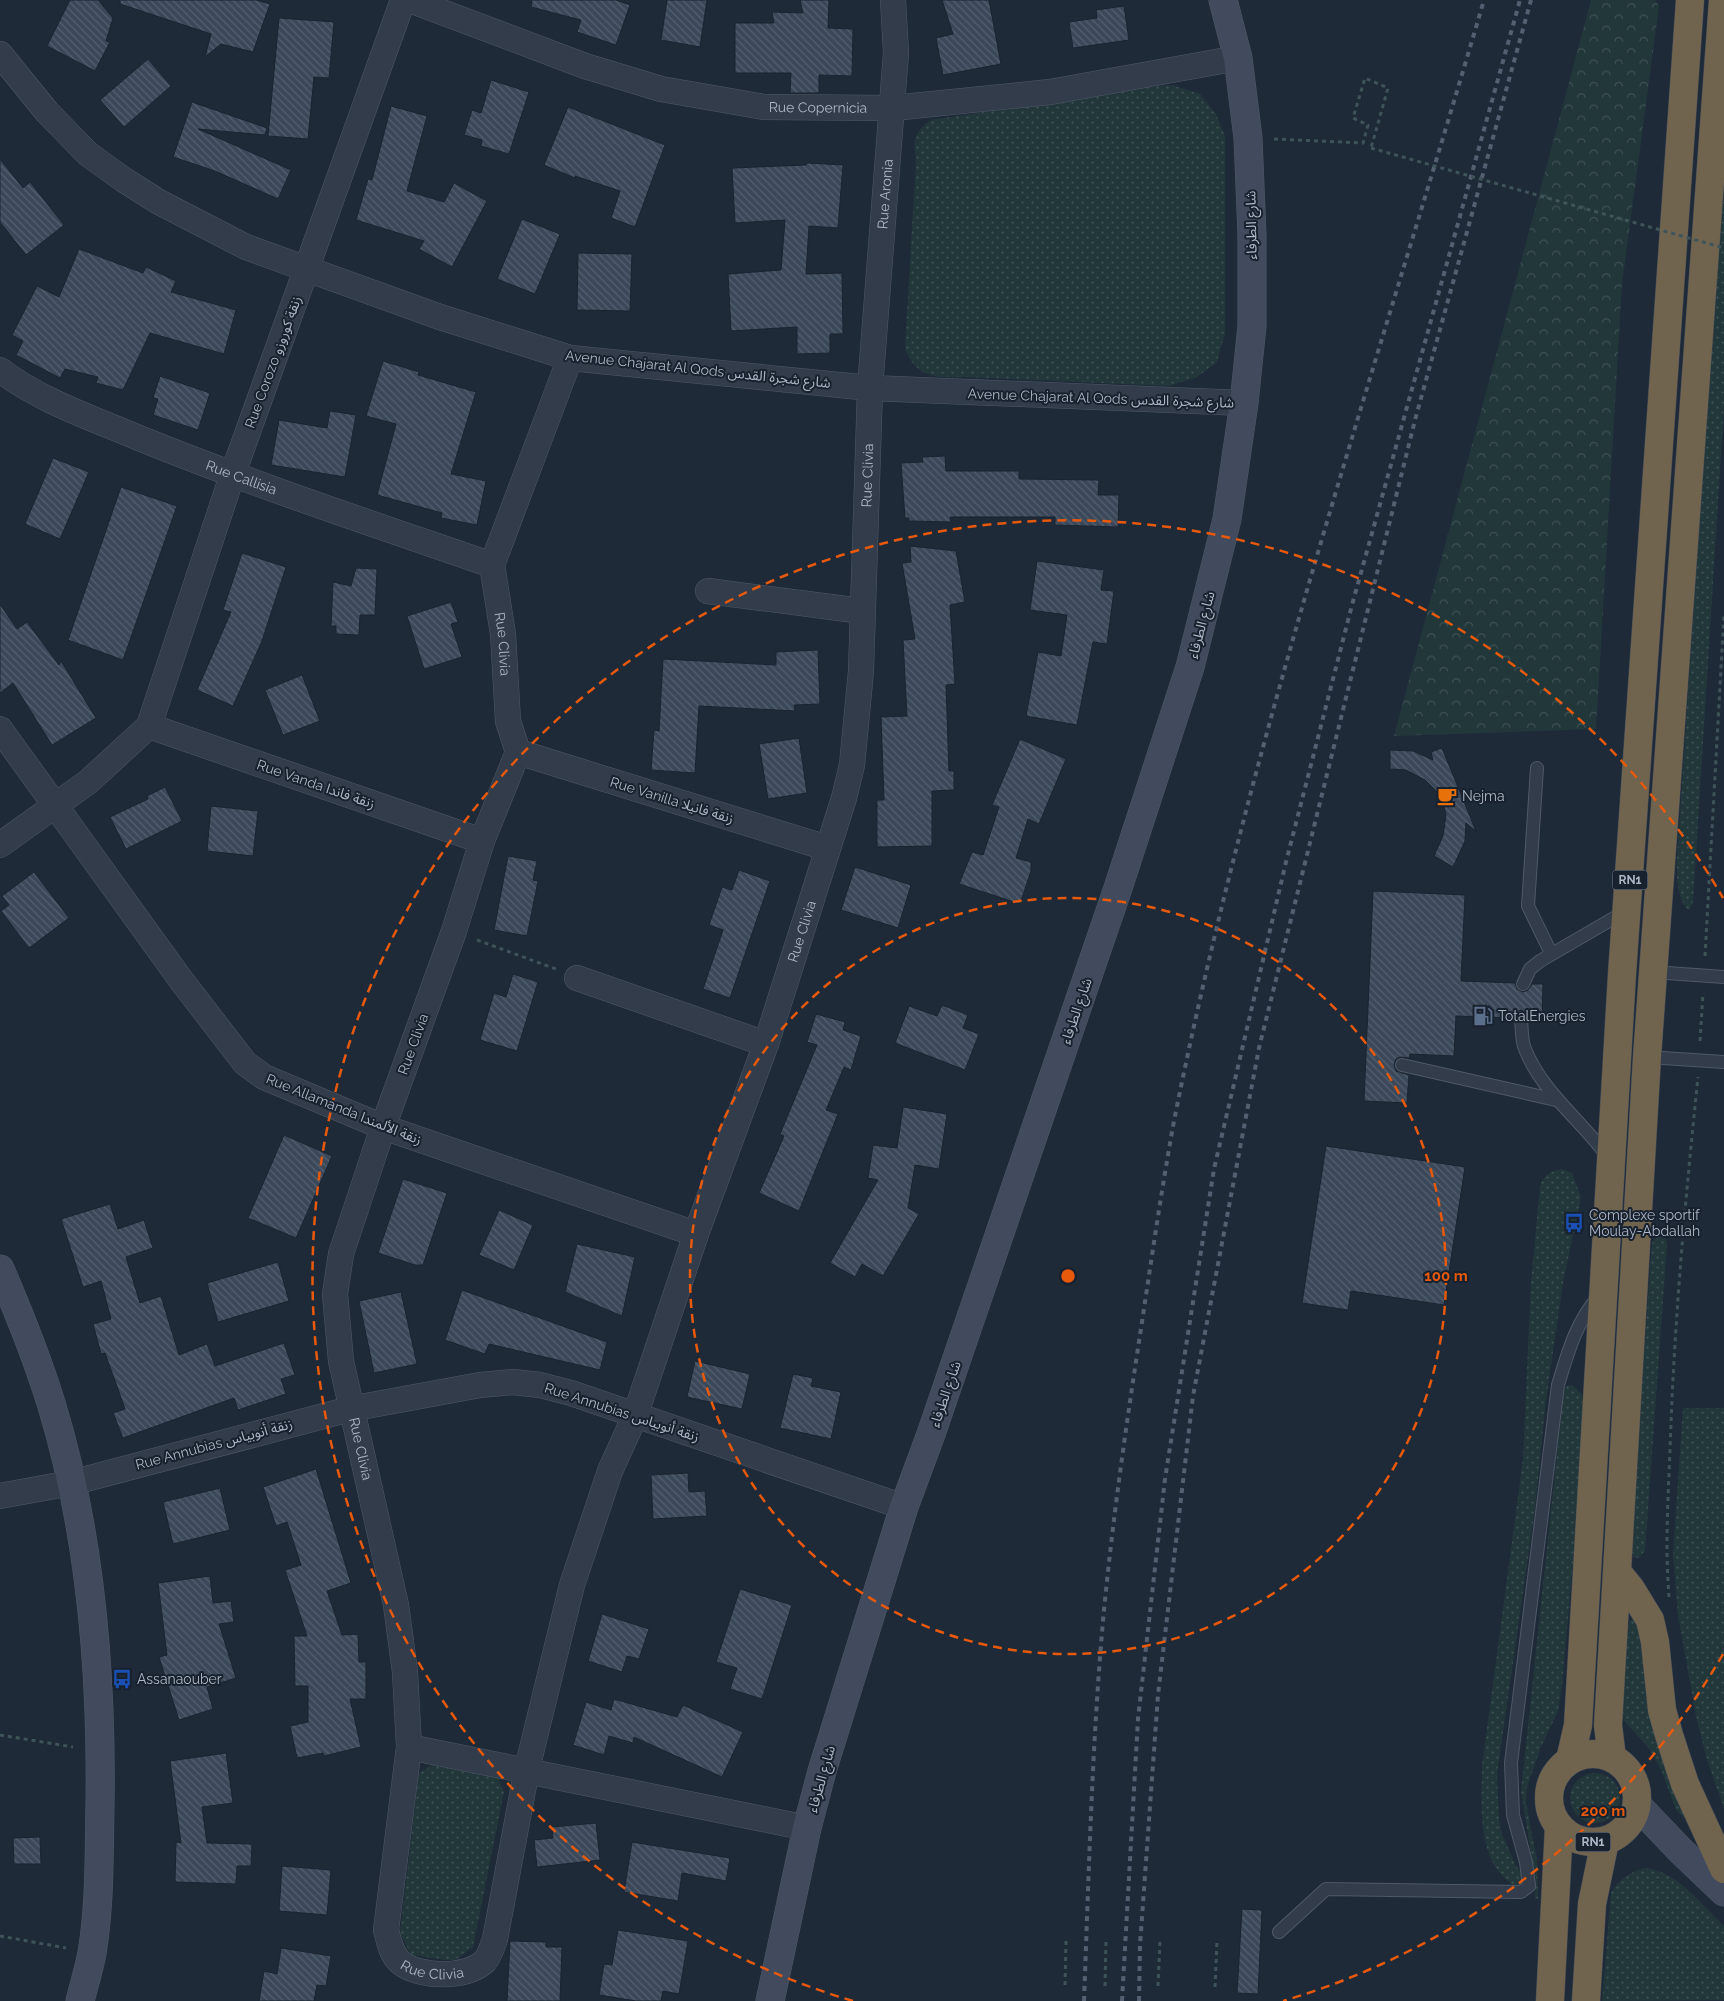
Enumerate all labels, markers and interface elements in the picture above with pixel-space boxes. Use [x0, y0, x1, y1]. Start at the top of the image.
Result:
street label: Rue Copernicia [769, 99, 867, 116]
street label: Rue Aronia [874, 158, 896, 230]
street label: شارع الطرفاء [1242, 190, 1263, 260]
street label: Rue Corozo زنقة كوروزو [242, 294, 305, 431]
street label: Avenue Chajarat Al Qods شارع شجرة القدس [564, 347, 831, 394]
street label: Avenue Chajarat Al Qods شارع شجرة القدس [967, 385, 1235, 414]
street label: Rue Clivia [858, 443, 876, 508]
street label: Rue Callisia [204, 457, 279, 498]
street label: شارع الطرفاء [1184, 590, 1221, 661]
street label: Rue Clivia [492, 611, 513, 676]
street label: Rue Vanda زنقة فاندا [255, 756, 377, 813]
street label: Rue Vanilla زنقة فانيلا [608, 774, 736, 827]
cafe icon: Nejma [1436, 785, 1458, 807]
place label: Nejma [1462, 788, 1505, 804]
road number: RN1 [1612, 870, 1648, 890]
street label: Rue Clivia [784, 899, 819, 964]
street label: شارع الطرفاء [1057, 976, 1098, 1047]
fuel station icon: TotalEnergies [1472, 1005, 1494, 1027]
place label: TotalEnergies [1498, 1008, 1586, 1024]
street label: Rue Clivia [395, 1011, 431, 1077]
street label: Rue Allamanda زنقة الألمندا [263, 1070, 424, 1149]
place label: Complexe sportif Moulay-Abdallah [1589, 1207, 1701, 1239]
bus stop icon: Complexe sportif Moulay-Abdallah [1563, 1212, 1585, 1234]
centre of rings [1059, 1267, 1077, 1285]
text: 100 m [1424, 1267, 1468, 1285]
street label: شارع الطرفاء [926, 1359, 967, 1430]
street label: Rue Annubias زنقة أنوبياس [542, 1379, 702, 1446]
street label: Rue Annubias زنقة أنوبياس [134, 1415, 295, 1474]
street label: Rue Clivia [346, 1416, 376, 1482]
bus stop icon: Assanaouber [111, 1668, 133, 1690]
place label: Assanaouber [137, 1671, 222, 1687]
street label: شارع الطرفاء [804, 1744, 841, 1815]
text: 200 m [1581, 1802, 1625, 1820]
road number: RN1 [1576, 1832, 1610, 1851]
street label: Rue Clivia [398, 1957, 465, 1982]

